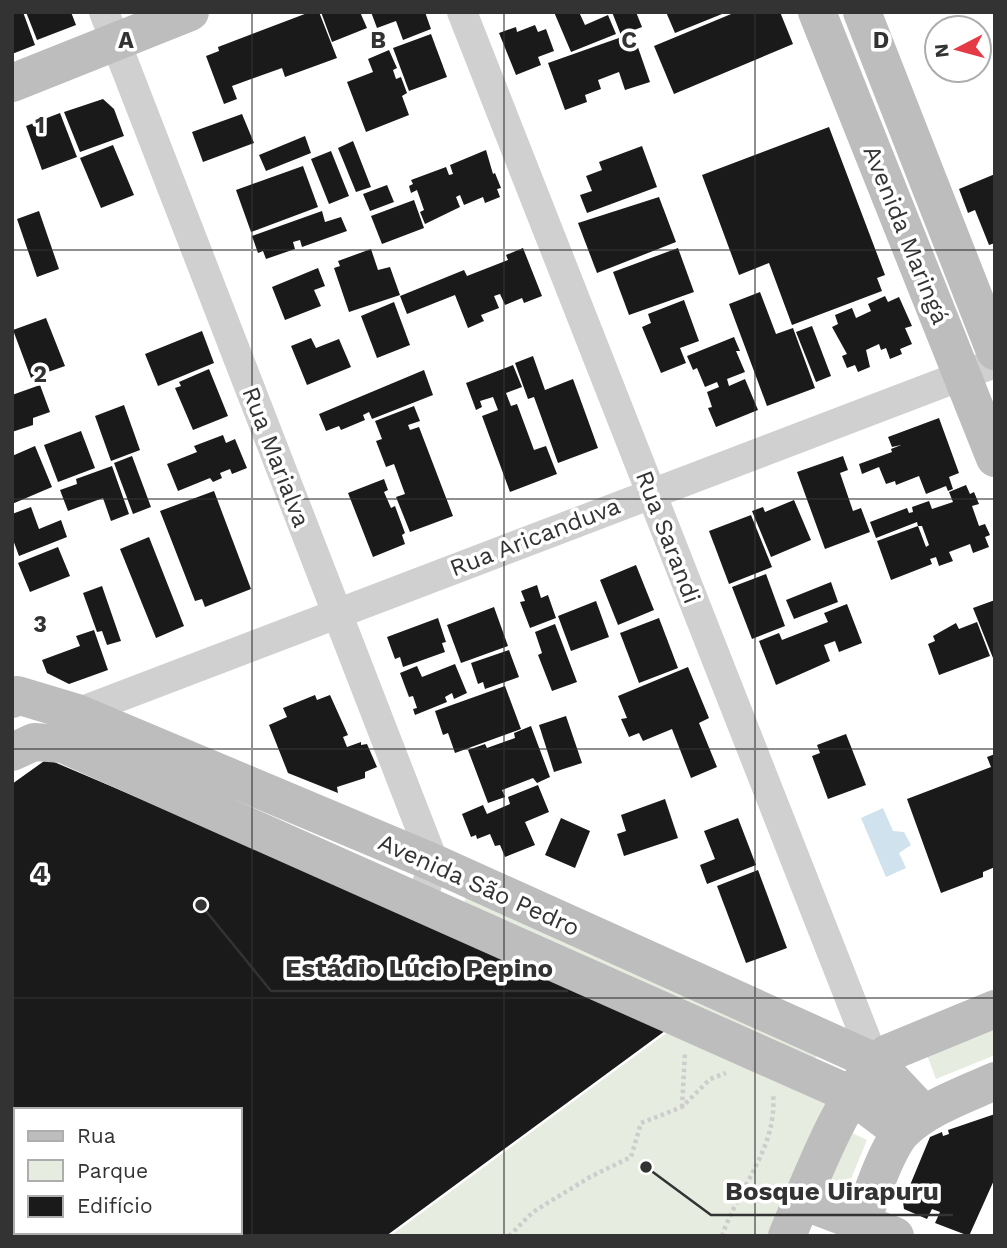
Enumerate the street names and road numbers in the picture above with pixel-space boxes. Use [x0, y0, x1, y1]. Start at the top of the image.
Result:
street label: Avenida Maringá [857, 142, 955, 328]
street label: Rua Marialva [236, 383, 316, 531]
street label: Rua Sarandi [630, 467, 706, 607]
street label: Rua Aricanduva [446, 492, 624, 582]
street label: Avenida São Pedro [374, 828, 584, 942]

